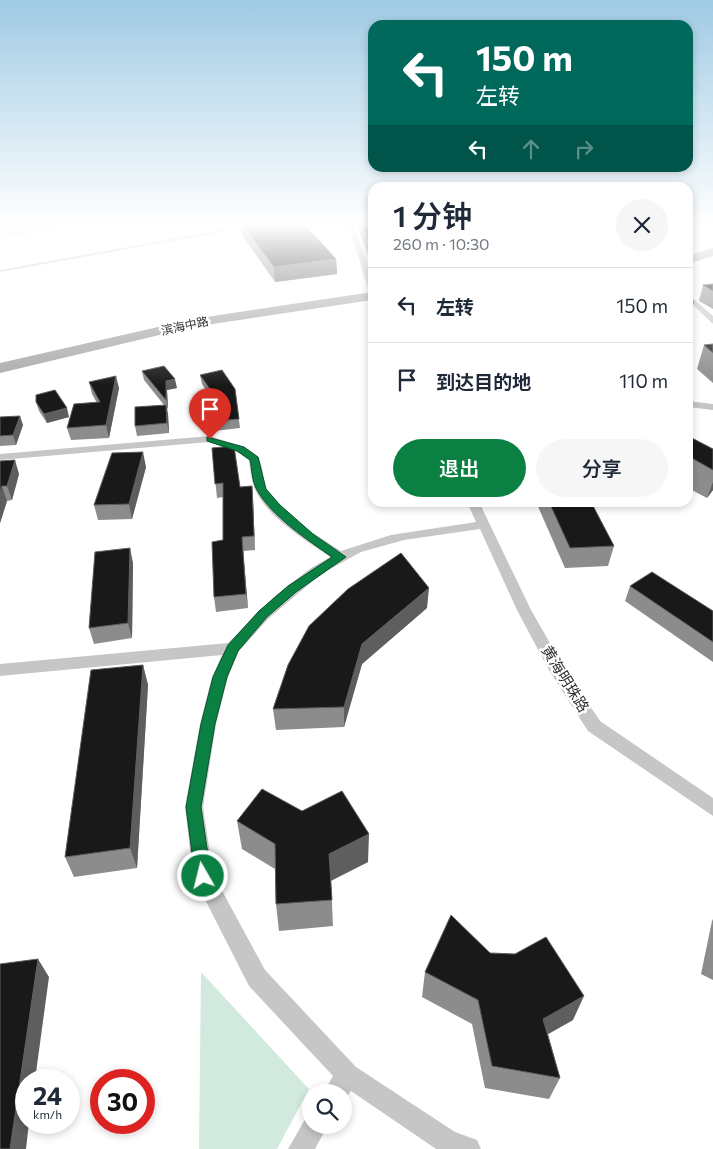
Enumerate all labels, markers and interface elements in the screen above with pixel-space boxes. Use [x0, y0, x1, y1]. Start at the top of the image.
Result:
text: 150 m [476, 35, 573, 78]
icon: left [393, 40, 458, 105]
text: 左转 [476, 82, 520, 109]
icon: left [464, 135, 492, 163]
icon: ahead [517, 135, 545, 163]
icon: right [570, 135, 598, 163]
text: 1 分钟 [393, 196, 472, 233]
button: close [616, 199, 668, 251]
text: 260 m · 10:30 [393, 234, 490, 253]
icon: left [393, 291, 421, 319]
text: 150 m [616, 294, 668, 317]
text: 左转 [436, 295, 474, 318]
street label: 滨海中路 [160, 313, 210, 337]
icon: arrive [393, 366, 421, 394]
text: 110 m [619, 369, 668, 392]
text: 到达目的地 [436, 370, 531, 393]
pin [189, 388, 231, 439]
icon: arrive [196, 395, 224, 423]
button: 退出 [393, 439, 526, 497]
button: 分享 [536, 439, 668, 497]
street label: 黄海明珠路 [538, 642, 593, 715]
position arrow [176, 849, 228, 901]
speed limit sign: 30 [90, 1069, 155, 1134]
text: 24 [33, 1080, 62, 1110]
map controls [302, 1084, 352, 1134]
button: search [302, 1084, 352, 1134]
text: km/h [33, 1107, 62, 1121]

